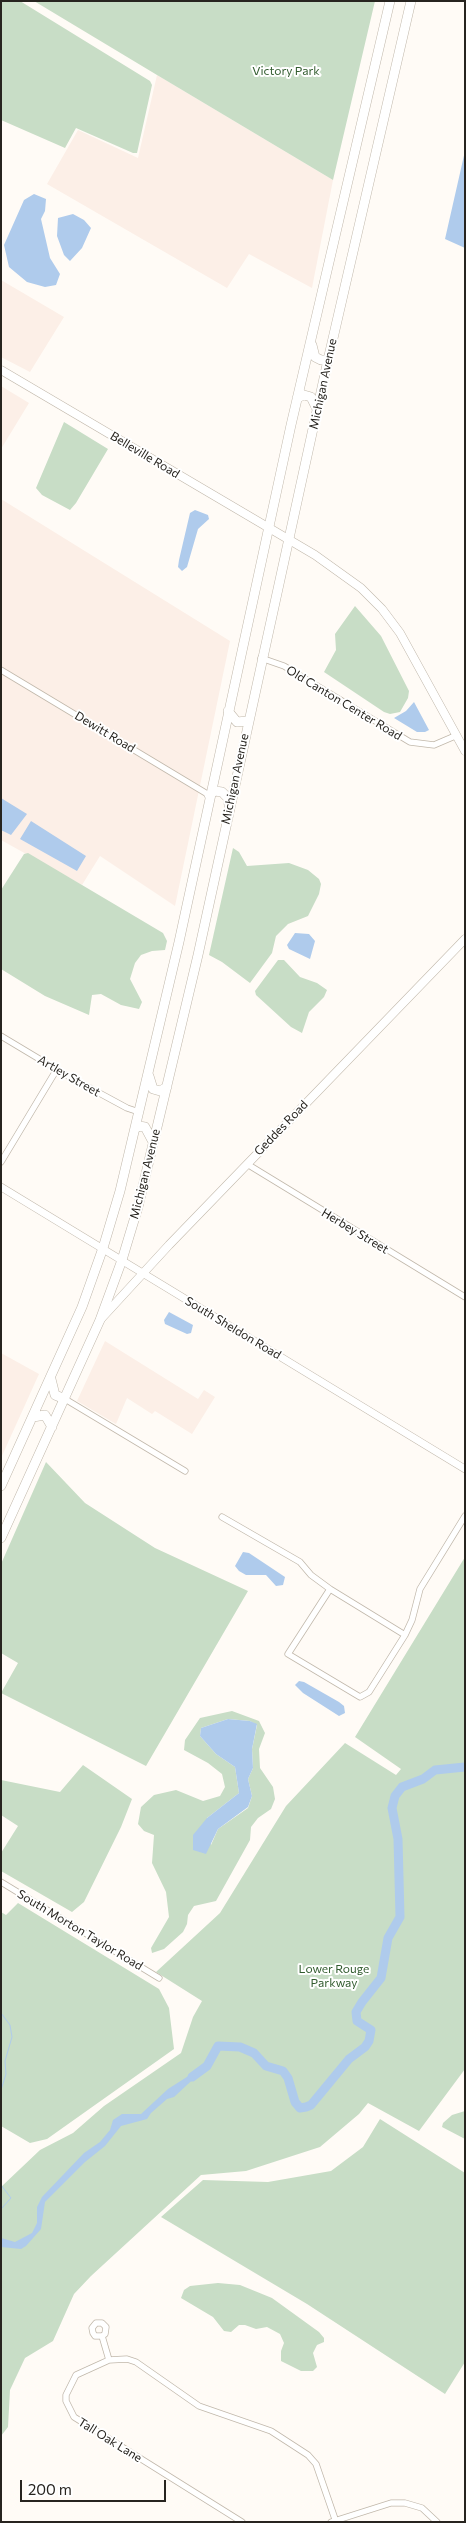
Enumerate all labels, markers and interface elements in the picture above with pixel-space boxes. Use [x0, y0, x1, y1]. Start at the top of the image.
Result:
park label: Victory Park [252, 64, 320, 78]
street label: Michigan Avenue [306, 337, 340, 431]
street label: Belleville Road [108, 429, 182, 481]
street label: Old Canton Center Road [284, 663, 404, 743]
street label: Dewitt Road [72, 708, 138, 756]
street label: Michigan Avenue [218, 732, 252, 826]
street label: Artley Street [35, 1052, 103, 1100]
street label: Geddes Road [251, 1097, 311, 1159]
street label: Michigan Avenue [127, 1127, 163, 1221]
street label: Herbey Street [319, 1205, 391, 1257]
street label: South Sheldon Road [182, 1294, 284, 1362]
street label: South Morton Taylor Road [15, 1887, 145, 1973]
park label: Lower Rouge Parkway [299, 1962, 369, 1990]
street label: Tall Oak Lane [75, 2415, 145, 2465]
scale bar [22, 2470, 169, 2502]
text: 200 m [28, 2480, 72, 2498]

